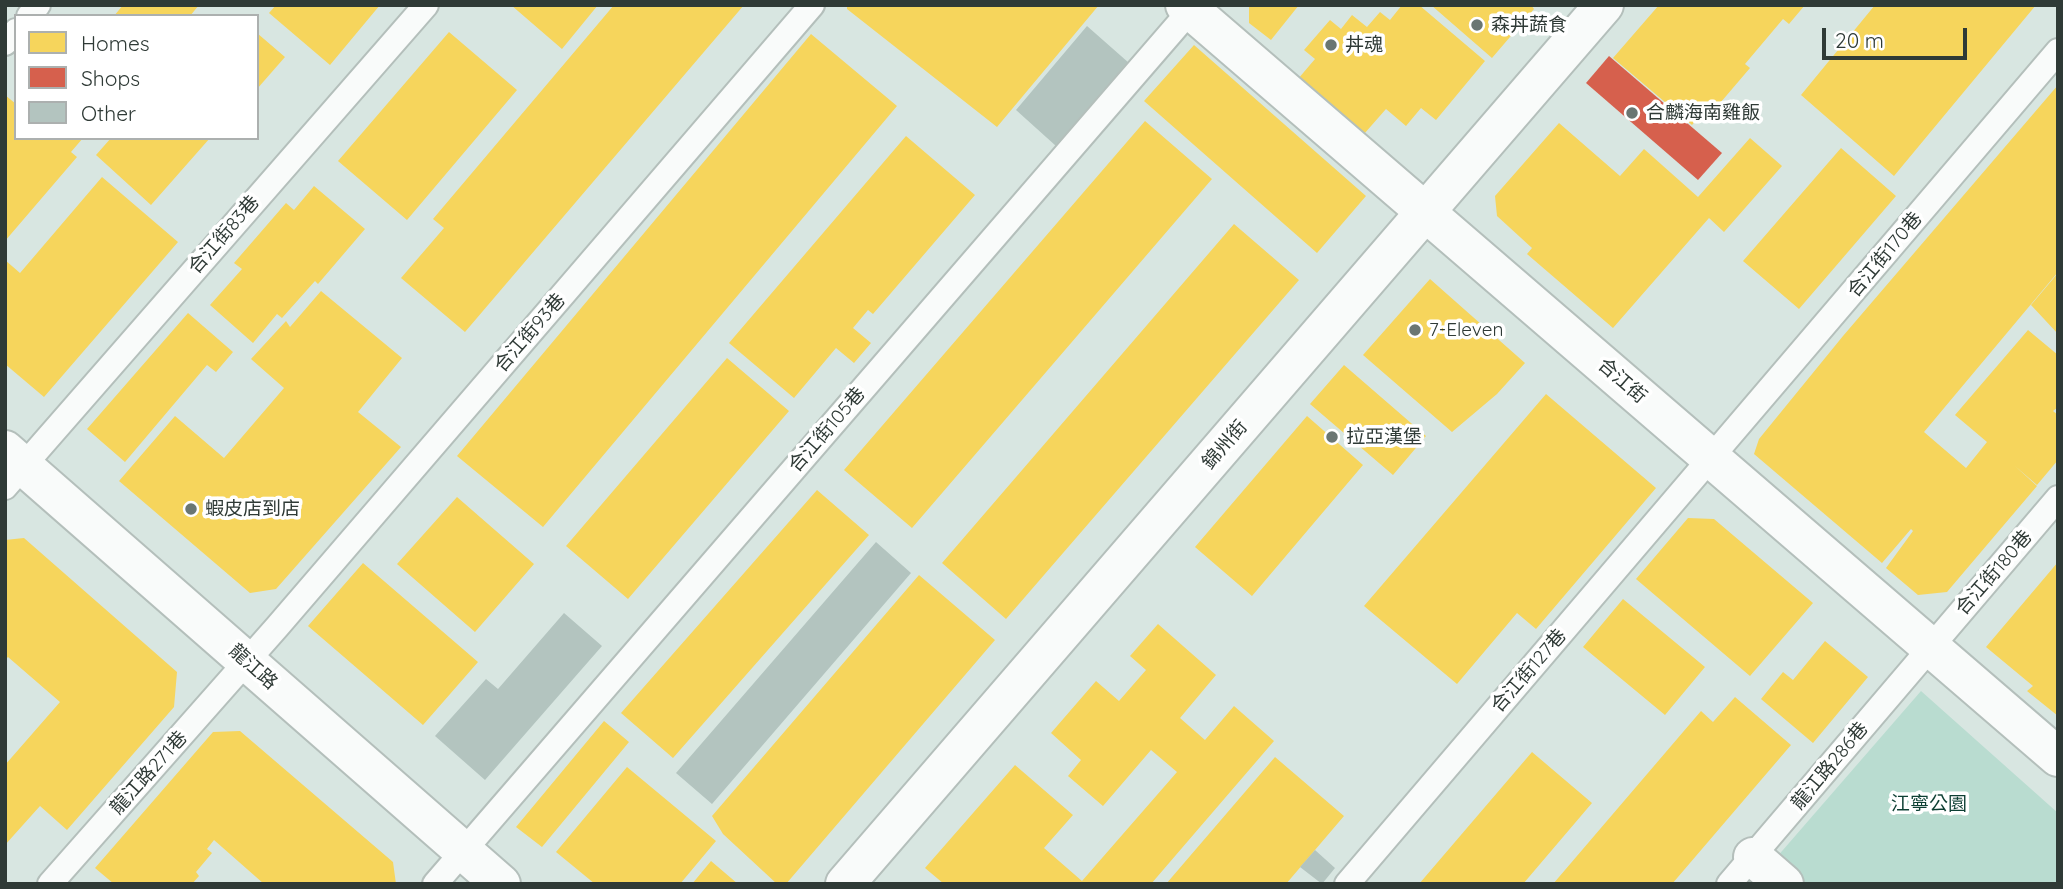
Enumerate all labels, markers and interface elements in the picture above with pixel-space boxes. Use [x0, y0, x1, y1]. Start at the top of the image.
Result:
legend [14, 14, 259, 140]
place label: 森丼蔬食 [1491, 14, 1567, 36]
scale bar [1825, 14, 1970, 58]
marker: 森丼蔬食 [1469, 17, 1485, 33]
text: 20 m [1835, 27, 1884, 53]
text: Homes [81, 30, 150, 56]
place label: 丼魂 [1345, 34, 1383, 56]
marker: 丼魂 [1323, 37, 1339, 53]
text: Shops [81, 65, 140, 91]
text: Other [81, 100, 136, 126]
place label: 合麟海南雞飯 [1646, 102, 1760, 124]
marker: 合麟海南雞飯 [1624, 105, 1640, 121]
street label: 合江街83巷 [184, 191, 264, 279]
street label: 合江街170巷 [1843, 208, 1927, 302]
street label: 合江街93巷 [490, 289, 570, 377]
place label: 7-Eleven [1429, 319, 1503, 341]
marker: 7-Eleven [1407, 322, 1423, 338]
street label: 合江街 [1593, 354, 1651, 408]
street label: 合江街105巷 [784, 383, 870, 477]
street label: 錦州街 [1198, 416, 1252, 474]
place label: 拉亞漢堡 [1346, 426, 1422, 448]
marker: 拉亞漢堡 [1324, 429, 1340, 445]
place label: 蝦皮店到店 [205, 498, 300, 520]
marker: 蝦皮店到店 [183, 501, 199, 517]
street label: 合江街180巷 [1951, 526, 2037, 620]
street label: 合江街127巷 [1487, 625, 1571, 717]
street label: 龍江路 [224, 639, 282, 695]
street label: 龍江路286巷 [1787, 718, 1873, 814]
street label: 龍江路271巷 [106, 727, 192, 819]
park label: 江寧公園 [1891, 793, 1967, 815]

